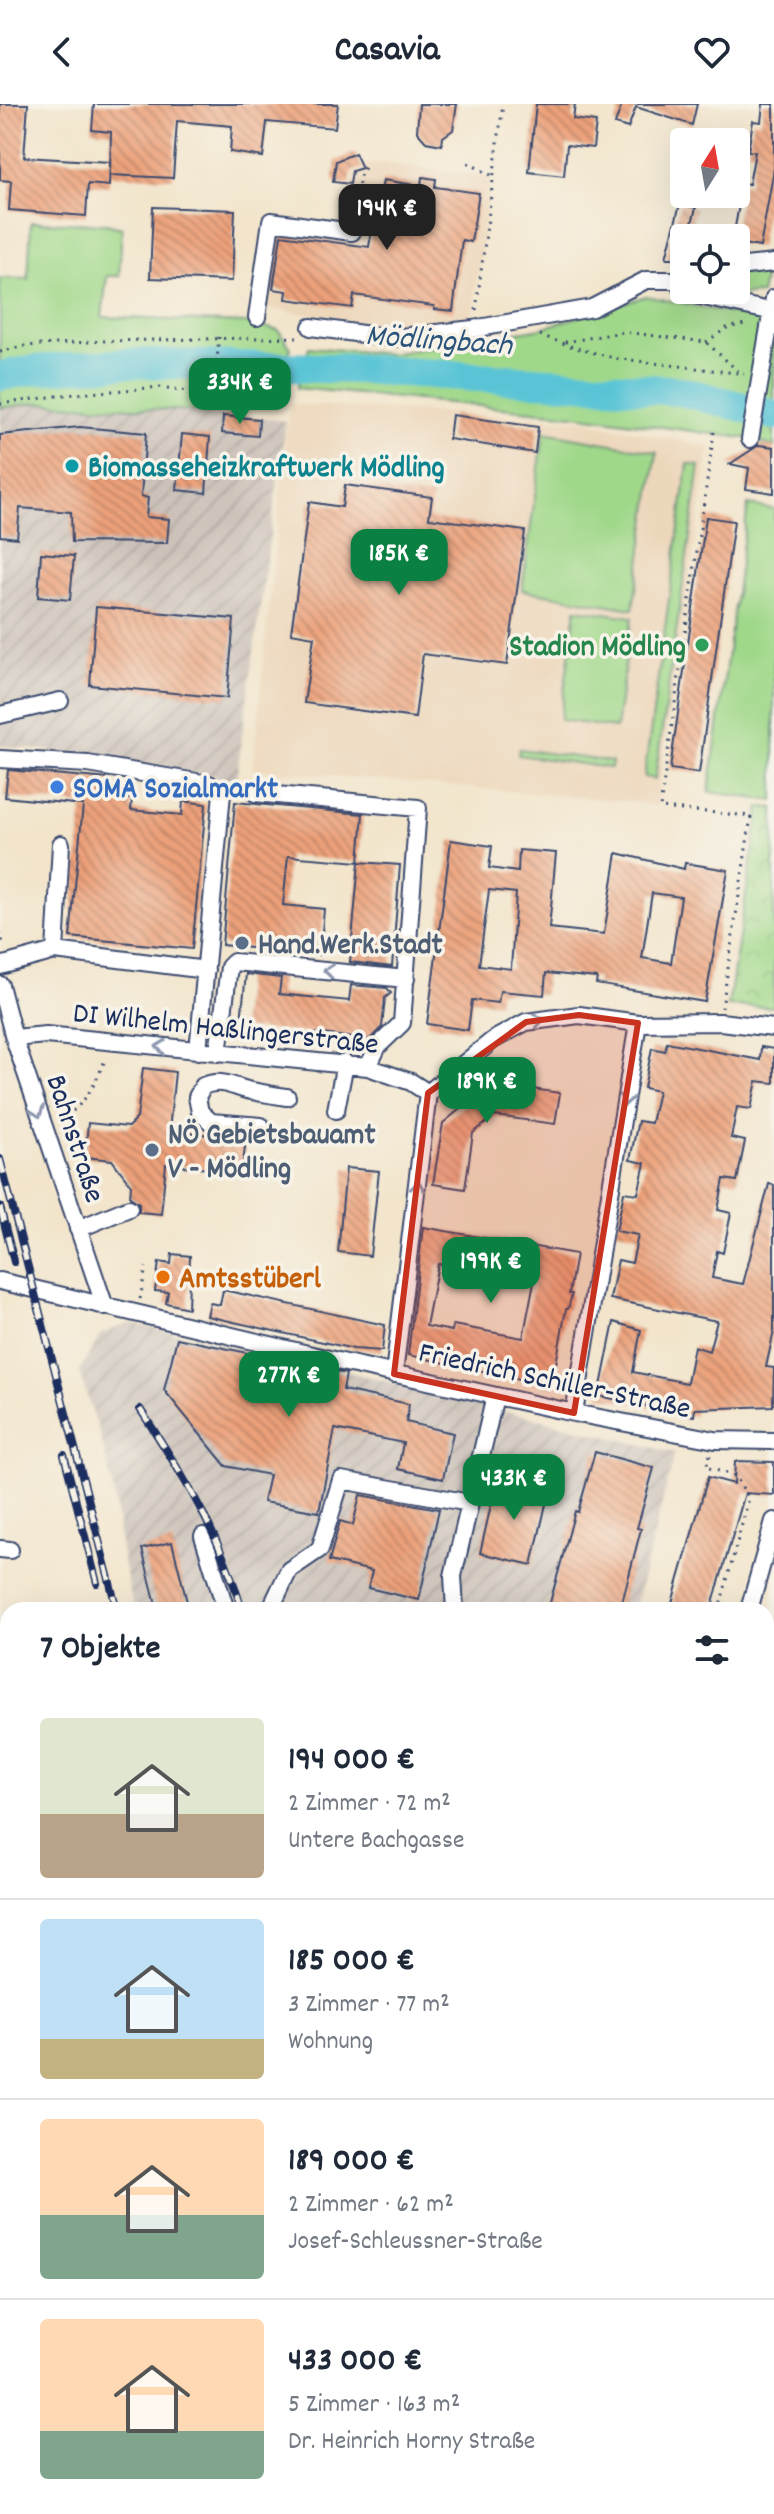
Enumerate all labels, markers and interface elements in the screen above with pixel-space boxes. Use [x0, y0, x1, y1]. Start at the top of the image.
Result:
text: Casavia [334, 26, 440, 78]
icon: back [40, 30, 84, 74]
icon: heart [690, 30, 734, 74]
north arrow [670, 128, 750, 208]
map controls [670, 128, 750, 304]
pin: 194K € [322, 184, 452, 252]
text: 194K € [357, 191, 417, 228]
button: locate [670, 224, 750, 304]
water label: Mödlingbach [364, 315, 515, 371]
pin: 334K € [175, 358, 305, 426]
text: 334K € [207, 365, 273, 402]
place label: Biomasseheizkraftwerk Mödling [88, 449, 445, 492]
marker: Biomasseheizkraftwerk Mödling [63, 457, 81, 475]
pin: 185K € [334, 529, 464, 597]
text: 185K € [369, 536, 429, 573]
place label: Stadion Mödling [509, 628, 686, 671]
marker: Stadion Mödling [693, 636, 711, 654]
place label: SOMA Sozialmarkt [73, 770, 278, 813]
marker: SOMA Sozialmarkt [48, 778, 66, 796]
place label: Hand.Werk.Stadt [258, 926, 443, 969]
marker: Hand.Werk.Stadt [233, 934, 251, 952]
one-way arrow [322, 963, 335, 980]
street label: DI Wilhelm Haßlingerstraße [71, 994, 380, 1069]
one-way arrow [532, 1012, 545, 1029]
one-way arrow [154, 1039, 167, 1056]
pin: 189K € [422, 1057, 552, 1125]
text: 189K € [457, 1064, 517, 1101]
street label: Bahnstraße [32, 1070, 114, 1209]
one-way arrow [618, 1093, 635, 1107]
one-way arrow [29, 1104, 45, 1118]
place label: NÖ Gebietsbauamt V - Mödling [168, 1116, 375, 1193]
marker: NÖ Gebietsbauamt V - Mödling [143, 1141, 161, 1159]
one-way arrow [410, 1179, 427, 1192]
pin: 199K € [426, 1237, 556, 1305]
text: 199K € [460, 1244, 522, 1281]
place label: Amtsstüberl [179, 1260, 322, 1303]
marker: Amtsstüberl [154, 1268, 172, 1286]
street label: Friedrich Schiller-Straße [414, 1334, 694, 1433]
pin: 277K € [224, 1351, 354, 1419]
text: 277K € [257, 1358, 321, 1395]
pin: 433K € [449, 1454, 579, 1522]
text: 433K € [481, 1461, 547, 1498]
text: 7 Objekte [40, 1626, 160, 1675]
icon: filters [690, 1628, 734, 1672]
text: 194 000 € [288, 1737, 415, 1786]
icon: home [104, 1750, 200, 1846]
text: 2 Zimmer · 72 m² [288, 1786, 451, 1823]
text: Untere Bachgasse [288, 1823, 464, 1860]
text: 185 000 € [288, 1938, 415, 1987]
icon: home [104, 1951, 200, 2047]
text: 3 Zimmer · 77 m² [288, 1987, 450, 2024]
text: Wohnung [288, 2024, 373, 2061]
text: 189 000 € [288, 2138, 415, 2187]
icon: home [104, 2151, 200, 2247]
text: 2 Zimmer · 62 m² [288, 2187, 454, 2224]
text: Josef-Schleussner-Straße [288, 2224, 543, 2261]
text: 433 000 € [288, 2338, 422, 2387]
icon: home [104, 2351, 200, 2447]
text: 5 Zimmer · 163 m² [288, 2387, 460, 2424]
text: Dr. Heinrich Horny Straße [288, 2424, 535, 2461]

